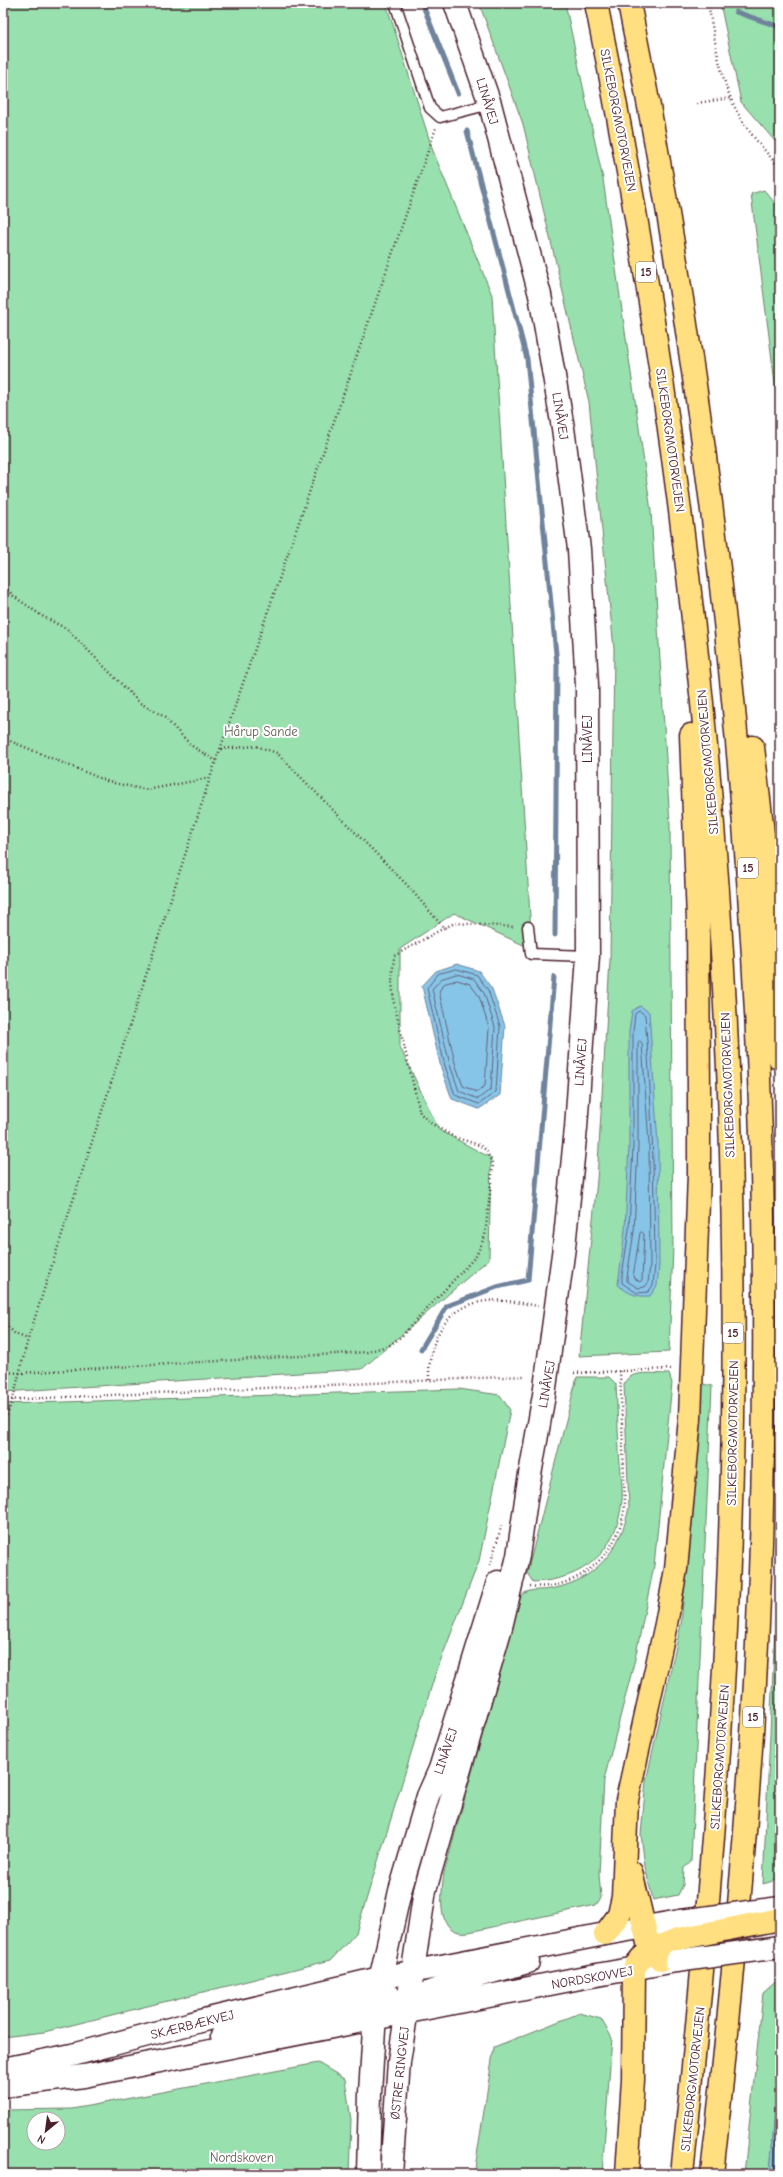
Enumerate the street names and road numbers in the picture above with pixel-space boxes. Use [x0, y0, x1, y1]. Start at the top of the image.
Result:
street label: SILKEBORGMOTORVEJEN [597, 47, 640, 193]
street label: LINÅVEJ [473, 76, 503, 126]
road number: 15 [636, 262, 656, 282]
street label: SILKEBORGMOTORVEJEN [653, 367, 688, 513]
street label: LINÅVEJ [549, 391, 573, 441]
street label: SILKEBORGMOTORVEJEN [694, 689, 721, 835]
street label: LINÅVEJ [579, 715, 595, 763]
road number: 15 [738, 858, 758, 878]
street label: SILKEBORGMOTORVEJEN [717, 1012, 738, 1158]
street label: LINÅVEJ [570, 1038, 590, 1086]
road number: 15 [723, 1323, 743, 1343]
street label: LINÅVEJ [534, 1359, 558, 1409]
street label: SILKEBORGMOTORVEJEN [724, 1360, 741, 1506]
street label: SILKEBORGMOTORVEJEN [707, 1684, 732, 1830]
road number: 15 [743, 1707, 763, 1727]
street label: LINÅVEJ [430, 1726, 460, 1776]
street label: NORDSKOVVEJ [550, 1963, 634, 1992]
street label: SILKEBORGMOTORVEJEN [677, 2006, 708, 2152]
street label: SKÆRBÆKVEJ [149, 2007, 235, 2042]
street label: ØSTRE RINGVEJ [387, 2026, 412, 2120]

